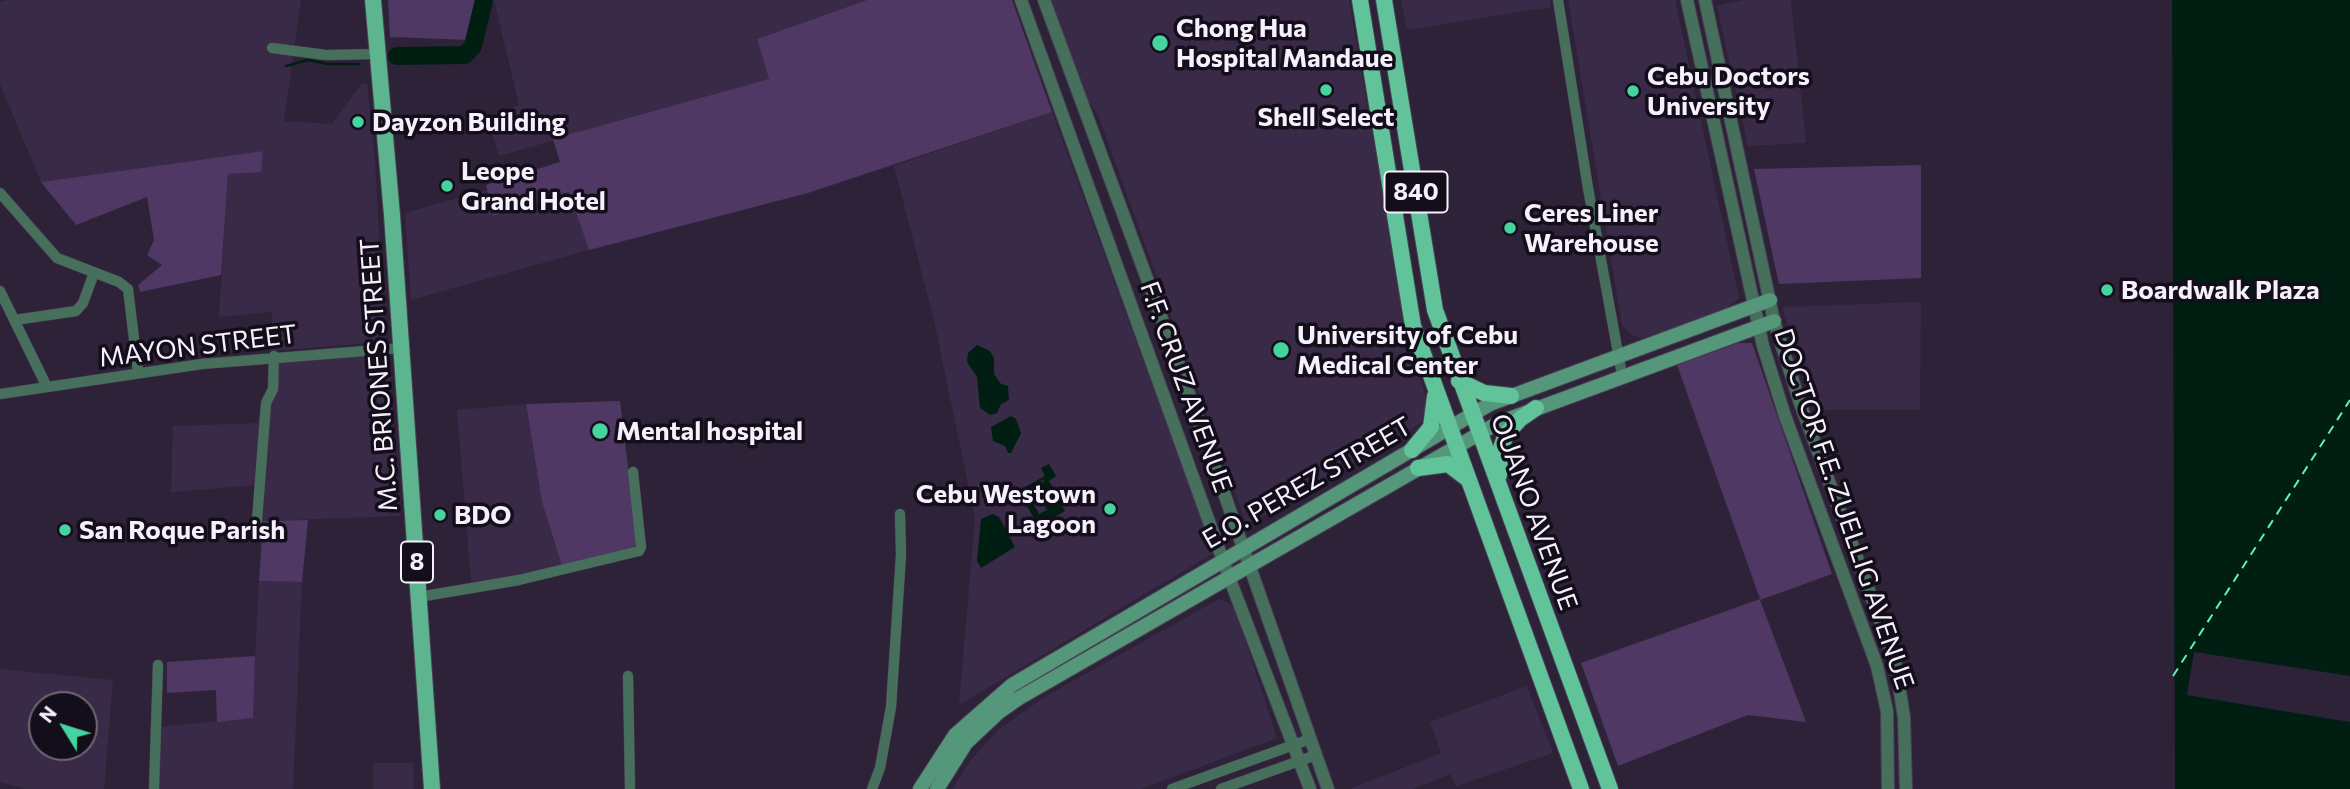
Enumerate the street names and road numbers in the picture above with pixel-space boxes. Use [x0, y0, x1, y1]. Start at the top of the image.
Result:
road number: 840 [1384, 172, 1448, 212]
street label: M.C. BRIONES STREET [354, 237, 404, 513]
street label: F.F. CRUZ AVENUE [1133, 277, 1239, 497]
street label: MAYON STREET [97, 318, 299, 374]
street label: DOCTOR F.E. ZUELLIG AVENUE [1767, 325, 1921, 693]
street label: E.O. PEREZ STREET [1197, 410, 1417, 556]
street label: OUANO AVENUE [1484, 410, 1584, 614]
road number: 8 [401, 542, 433, 582]

